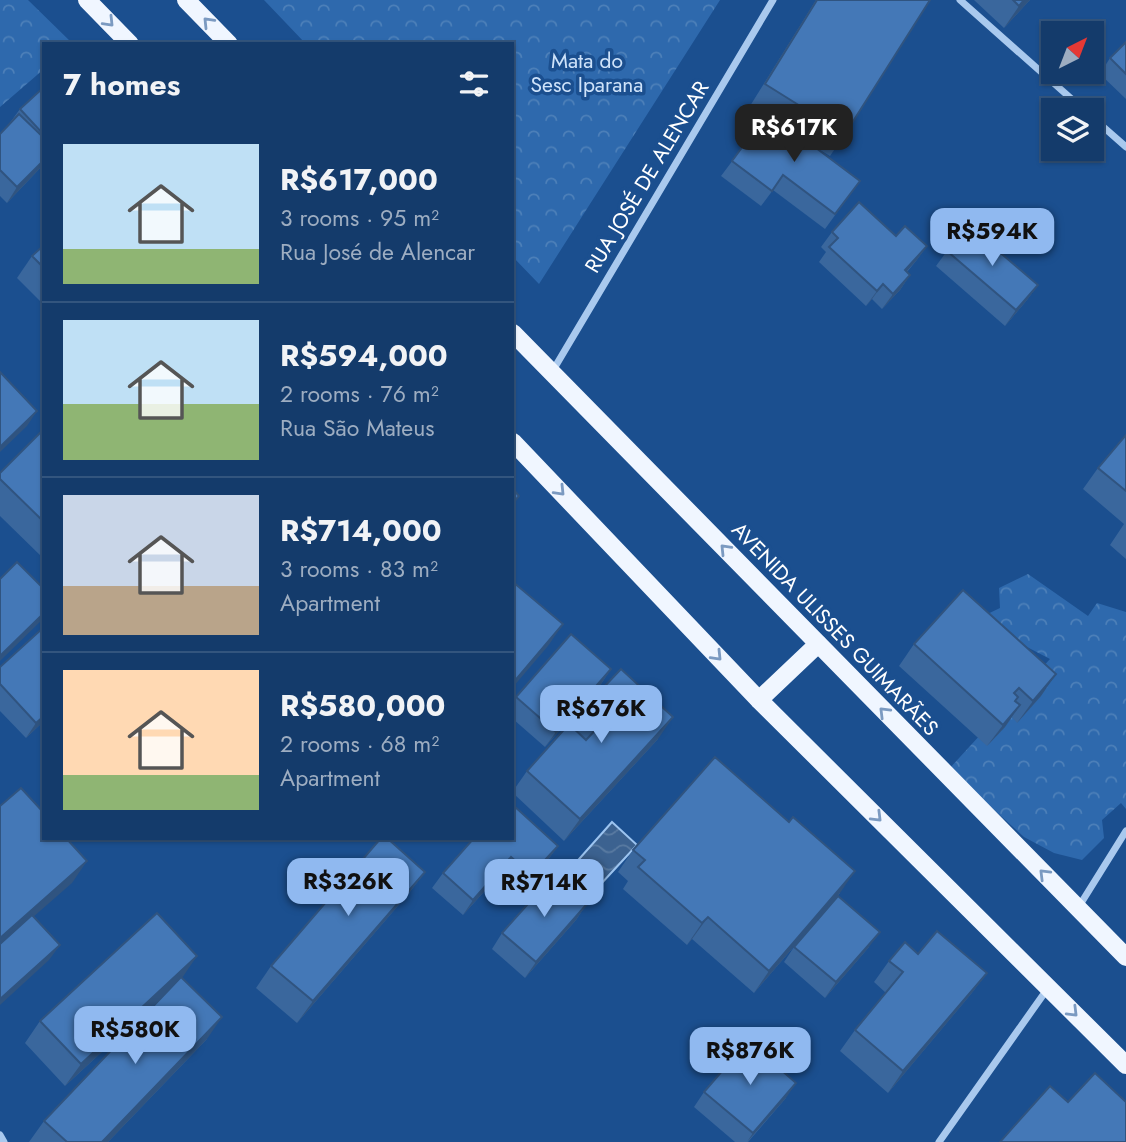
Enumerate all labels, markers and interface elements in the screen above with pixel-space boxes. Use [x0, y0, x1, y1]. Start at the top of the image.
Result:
one-way arrow [100, 14, 113, 27]
one-way arrow [203, 17, 216, 30]
north arrow [1041, 21, 1104, 84]
map controls [1041, 21, 1104, 161]
park label: Mata do Sesc Iparana [531, 46, 643, 100]
text: 7 homes [63, 63, 180, 106]
icon: filters [455, 65, 493, 103]
street label: RUA JOSÉ DE ALENCAR [578, 75, 716, 279]
button: layers [1041, 98, 1104, 161]
pin: R$617K [737, 104, 851, 164]
text: R$617K [751, 110, 837, 144]
text: R$617,000 [280, 158, 438, 201]
icon: home [119, 172, 203, 256]
text: 3 rooms · 95 m² [280, 201, 439, 235]
pin: R$594K [935, 208, 1049, 268]
text: R$594K [946, 214, 1038, 248]
text: Rua José de Alencar [280, 235, 475, 269]
text: R$594,000 [280, 334, 448, 377]
icon: home [119, 348, 203, 432]
text: 2 rooms · 76 m² [280, 377, 439, 411]
text: Rua São Mateus [280, 411, 435, 445]
one-way arrow [551, 483, 564, 496]
text: R$714,000 [280, 509, 442, 552]
street label: AVENIDA ULISSES GUIMARÃES [725, 515, 945, 743]
icon: home [119, 523, 203, 607]
one-way arrow [720, 545, 733, 558]
text: 3 rooms · 83 m² [280, 552, 438, 586]
text: Apartment [280, 586, 380, 620]
one-way arrow [708, 648, 721, 661]
text: R$580,000 [280, 684, 445, 727]
pin: R$676K [544, 686, 658, 745]
text: R$676K [556, 691, 646, 725]
icon: home [119, 698, 203, 782]
one-way arrow [880, 707, 893, 720]
text: 2 rooms · 68 m² [280, 727, 439, 761]
text: Apartment [280, 761, 380, 795]
one-way arrow [869, 809, 881, 821]
pin: R$326K [291, 858, 405, 918]
pin: R$714K [487, 860, 601, 919]
text: R$326K [303, 864, 393, 898]
text: R$714K [501, 865, 587, 899]
one-way arrow [1039, 869, 1052, 882]
one-way arrow [1065, 1004, 1078, 1017]
pin: R$580K [78, 1006, 192, 1066]
text: R$580K [90, 1012, 180, 1046]
pin: R$876K [693, 1028, 807, 1087]
text: R$876K [706, 1033, 794, 1067]

